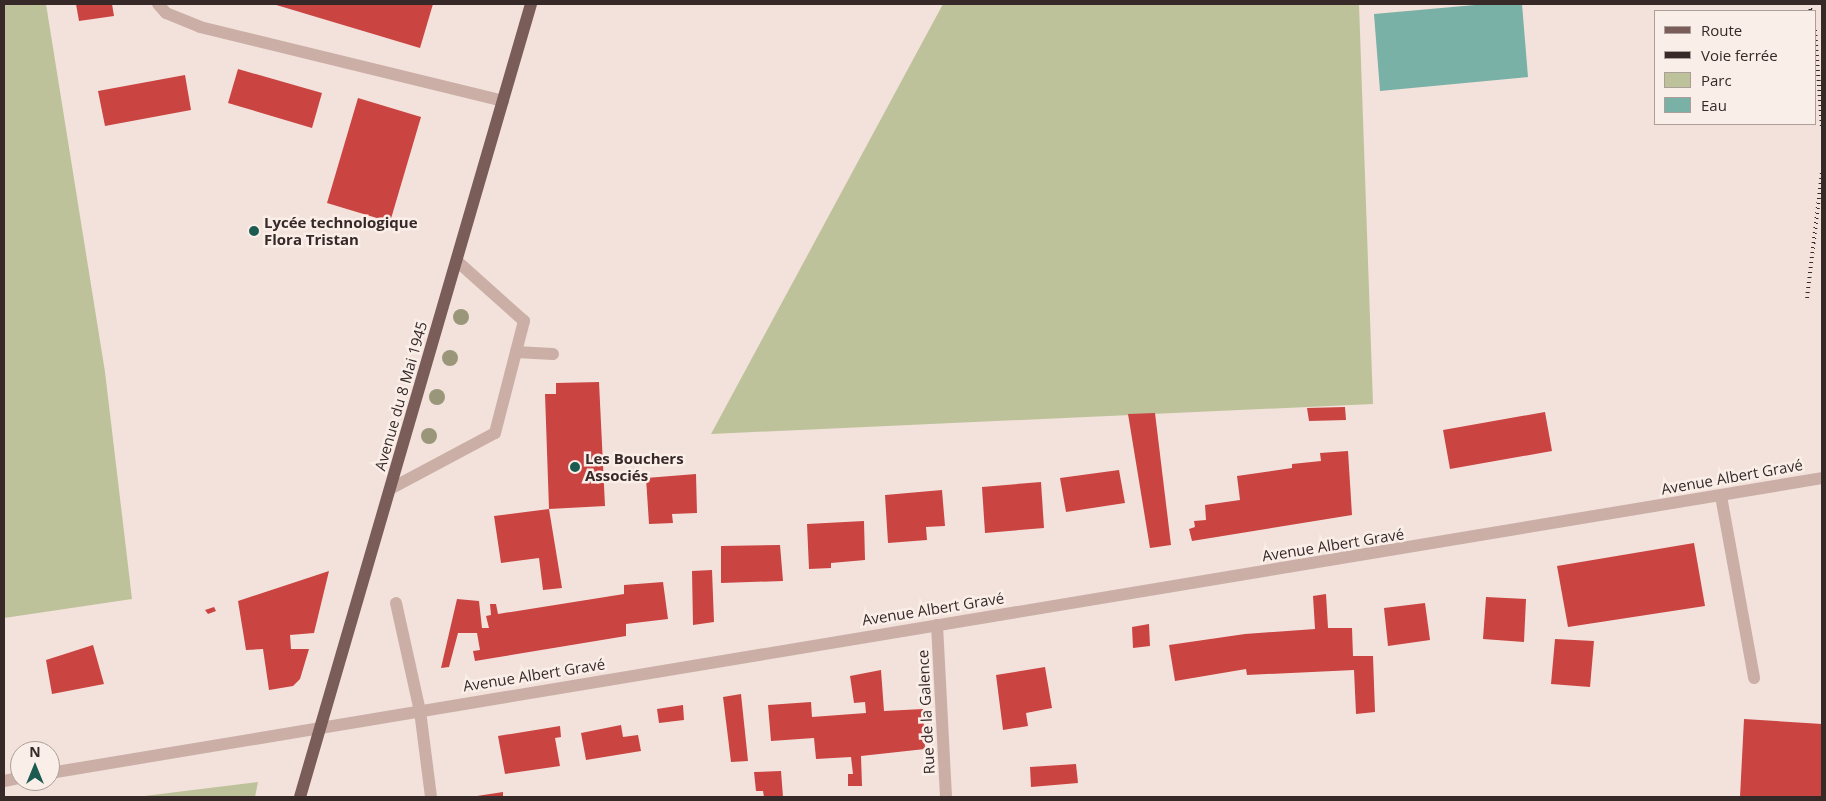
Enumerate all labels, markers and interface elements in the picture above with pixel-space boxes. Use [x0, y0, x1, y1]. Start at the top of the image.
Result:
legend [1654, 10, 1816, 125]
text: Route [1701, 20, 1742, 40]
text: Voie ferrée [1701, 45, 1778, 65]
text: Parc [1701, 70, 1732, 90]
text: Eau [1701, 95, 1727, 115]
place label: Lycée technologique Flora Tristan [264, 213, 418, 248]
marker: Lycée technologique Flora Tristan [248, 225, 260, 237]
street label: Avenue du 8 Mai 1945 [371, 319, 431, 473]
place label: Les Bouchers Associés [585, 449, 684, 484]
street label: Avenue Albert Gravé [1660, 456, 1804, 498]
marker: Les Bouchers Associés [569, 461, 581, 473]
street label: Avenue Albert Gravé [1261, 525, 1405, 565]
street label: Avenue Albert Gravé [861, 589, 1005, 629]
street label: Rue de la Galence [914, 649, 938, 775]
street label: Avenue Albert Gravé [462, 655, 606, 695]
north arrow [10, 741, 60, 791]
text: N [29, 742, 41, 761]

